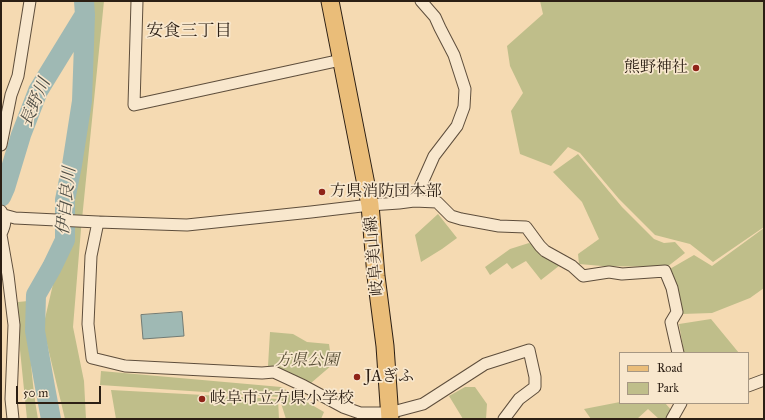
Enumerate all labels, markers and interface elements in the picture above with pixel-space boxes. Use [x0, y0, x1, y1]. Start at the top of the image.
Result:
district label: 安食三丁目 [147, 22, 231, 42]
place label: 熊野神社 [624, 58, 688, 78]
marker: 熊野神社 [691, 63, 701, 73]
water label: 長野川 [17, 76, 55, 130]
water label: 伊自良川 [53, 166, 81, 236]
place label: 方県消防団本部 [330, 182, 442, 202]
marker: 方県消防団本部 [317, 187, 327, 197]
street label: 岐阜美山線 [362, 215, 388, 297]
park label: 方県公園 [275, 351, 339, 371]
legend [619, 352, 749, 404]
text: Road [657, 361, 683, 375]
place label: JAぎふ [365, 367, 414, 387]
marker: JAぎふ [352, 372, 362, 382]
scale bar [18, 378, 103, 404]
text: Park [657, 381, 679, 395]
text: 50 m [23, 386, 48, 400]
place label: 岐阜市立方県小学校 [210, 389, 354, 409]
marker: 岐阜市立方県小学校 [197, 394, 207, 404]

